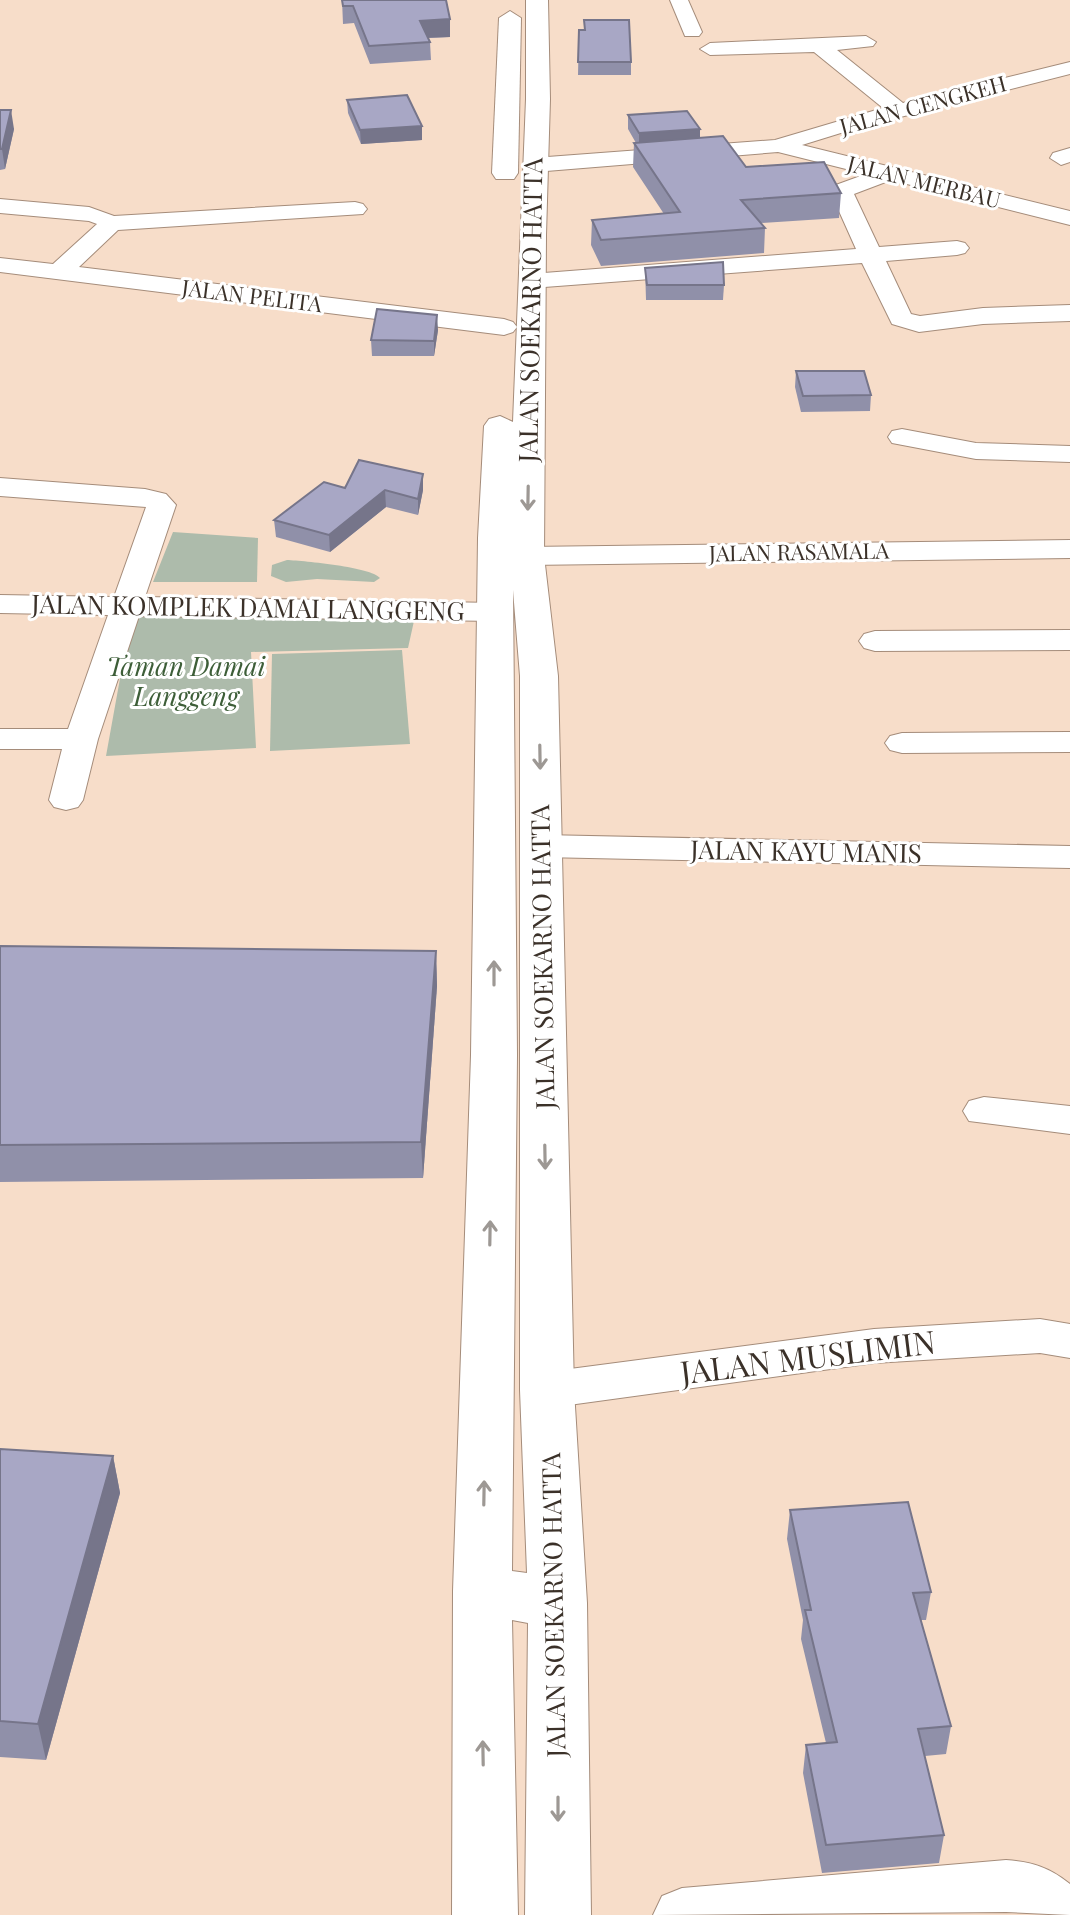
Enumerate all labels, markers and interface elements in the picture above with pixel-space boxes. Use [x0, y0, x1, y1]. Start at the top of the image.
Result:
street label: JALAN CENGKEH [835, 67, 1010, 141]
street label: JALAN MERBAU [843, 147, 1004, 215]
street label: JALAN SOEKARNO HATTA [509, 157, 550, 464]
street label: JALAN PELITA [179, 271, 324, 318]
one-way arrow [520, 484, 536, 511]
street label: JALAN RASAMALA [708, 534, 890, 568]
street label: JALAN KOMPLEK DAMAI LANGGENG [30, 585, 465, 628]
park label: Taman Damai Langgeng [107, 648, 267, 713]
one-way arrow [533, 743, 548, 770]
street label: JALAN SOEKARNO HATTA [521, 804, 562, 1111]
street label: JALAN KAYU MANIS [689, 831, 922, 870]
one-way arrow [486, 960, 502, 987]
one-way arrow [537, 1143, 553, 1170]
one-way arrow [483, 1220, 498, 1247]
street label: JALAN MUSLIMIN [677, 1319, 938, 1393]
street label: JALAN SOEKARNO HATTA [532, 1452, 573, 1759]
one-way arrow [476, 1480, 492, 1507]
one-way arrow [476, 1740, 491, 1767]
one-way arrow [550, 1795, 566, 1822]

